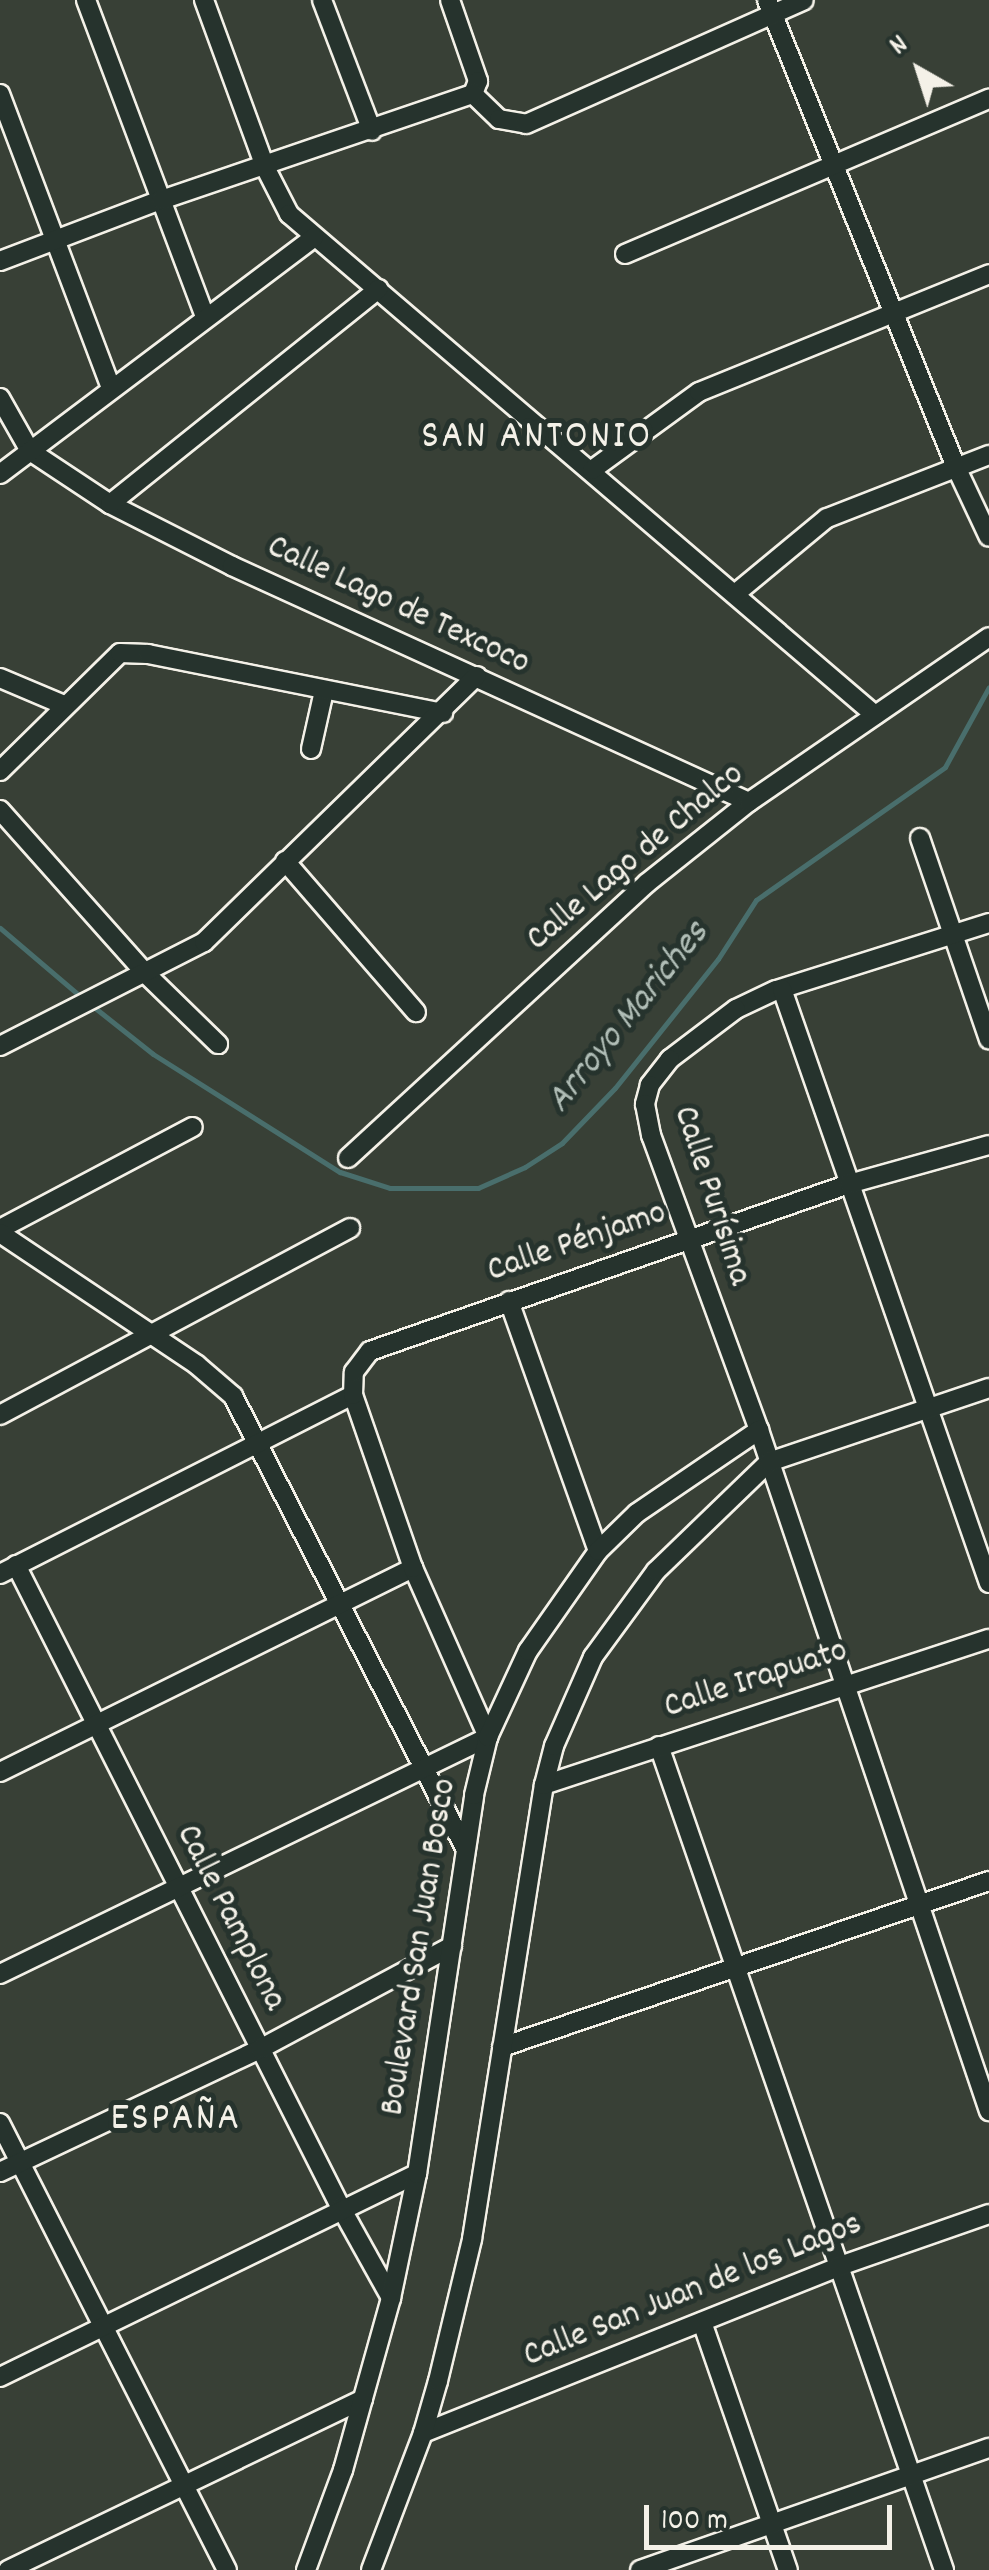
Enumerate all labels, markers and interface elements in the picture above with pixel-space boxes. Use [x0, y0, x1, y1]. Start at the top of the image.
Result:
north arrow [869, 20, 969, 120]
text: N [882, 27, 918, 67]
district label: SAN ANTONIO [421, 415, 653, 463]
street label: Calle Lago de Texcoco [260, 527, 536, 685]
street label: Calle Lago de Chalco [519, 755, 753, 961]
water label: Arroyo Mariches [538, 913, 720, 1123]
street label: Calle Purísima [662, 1101, 760, 1291]
street label: Calle Pénjamo [482, 1193, 672, 1293]
street label: Calle Irapuato [659, 1631, 853, 1729]
street label: Boulevard San Juan Bosco [373, 1776, 467, 2118]
street label: Calle Pamplona [165, 1818, 295, 2018]
district label: ESPAÑA [110, 2097, 242, 2145]
street label: Calle San Juan de los Lagos [518, 2204, 868, 2378]
scale bar [649, 2485, 896, 2547]
text: 100 m [661, 2501, 728, 2544]

